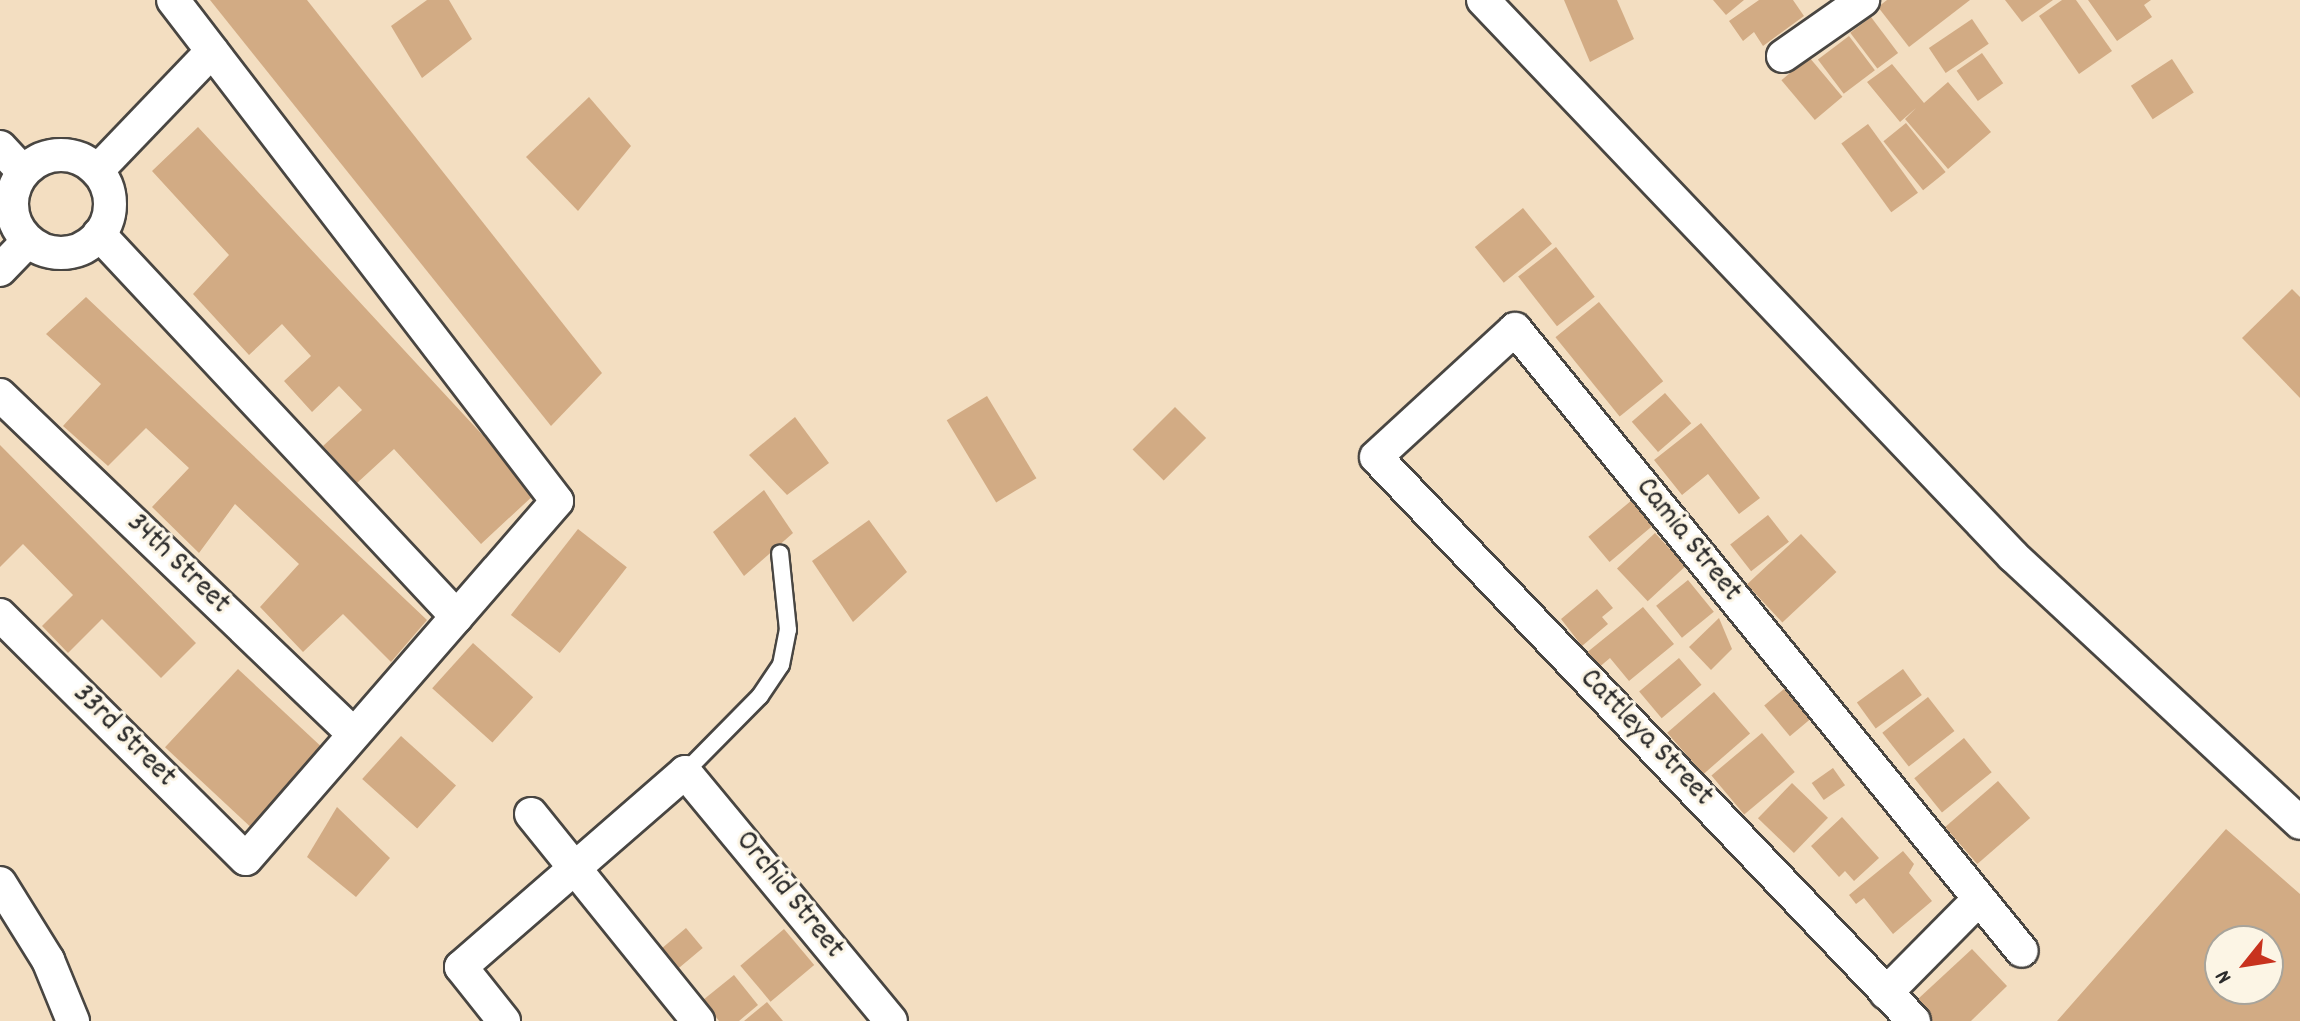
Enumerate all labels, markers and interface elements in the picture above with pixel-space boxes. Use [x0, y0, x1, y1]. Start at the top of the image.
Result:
street label: Camia Street [1626, 472, 1748, 610]
street label: 34th Street [118, 507, 236, 623]
street label: Cattleya Street [1570, 663, 1720, 815]
street label: 33rd Street [64, 678, 182, 796]
street label: Orchid Street [726, 825, 850, 967]
north arrow [2204, 925, 2284, 1005]
text: N [2208, 964, 2241, 989]

